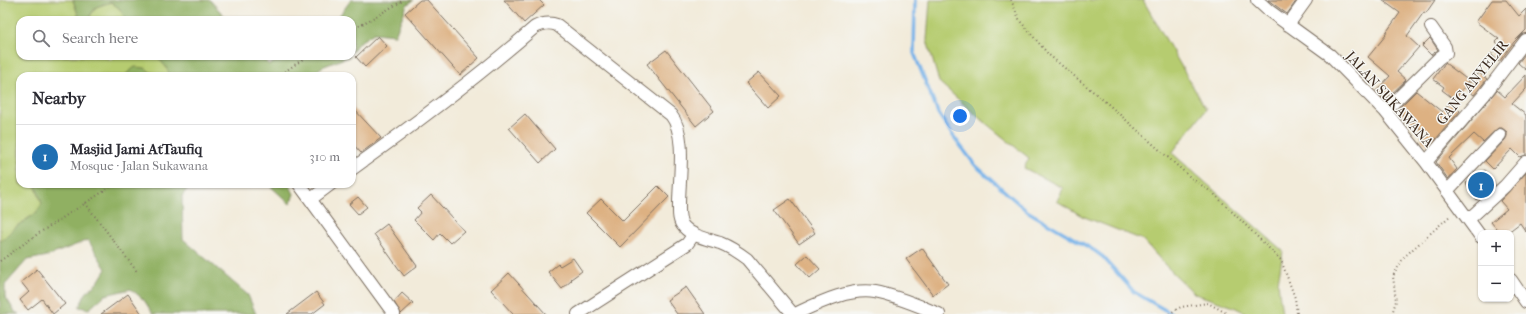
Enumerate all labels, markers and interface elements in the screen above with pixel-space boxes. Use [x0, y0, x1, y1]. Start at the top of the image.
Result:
search box [16, 16, 356, 60]
icon: search [30, 27, 52, 49]
text: Search here [62, 29, 138, 47]
street label: GANG ANYELIR [1433, 36, 1512, 128]
street label: JALAN SUKAWANA [1341, 47, 1438, 152]
text: Nearby [32, 88, 86, 108]
your location [950, 106, 970, 126]
text: Masjid Jami AtTaufiq [70, 140, 202, 158]
text: 1 [43, 149, 47, 164]
text: 310 m [309, 149, 340, 164]
text: Mosque · Jalan Sukawana [70, 158, 208, 173]
pin: 1 [1468, 170, 1494, 200]
map controls [1478, 230, 1514, 302]
button: + [1478, 230, 1514, 266]
button: − [1478, 266, 1514, 302]

